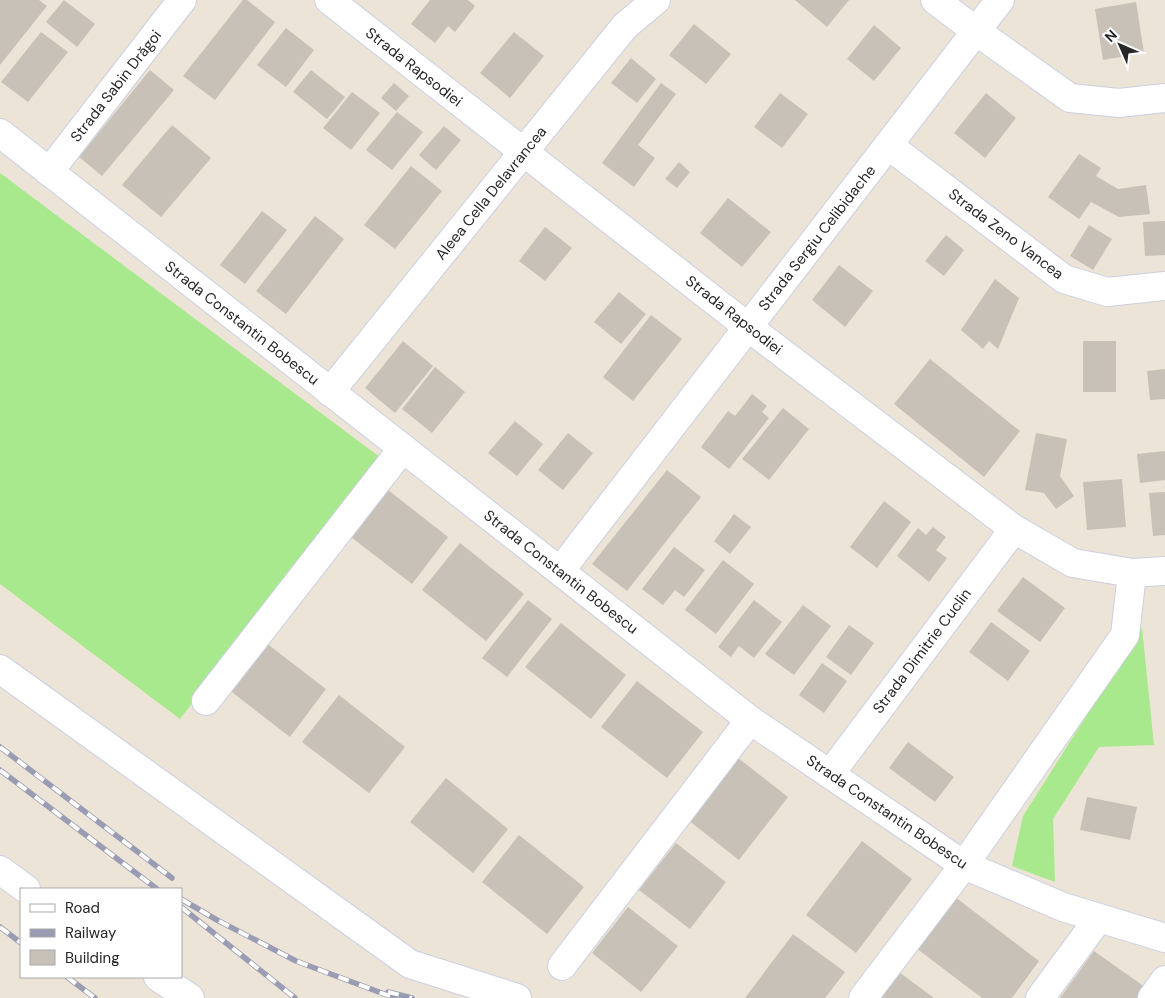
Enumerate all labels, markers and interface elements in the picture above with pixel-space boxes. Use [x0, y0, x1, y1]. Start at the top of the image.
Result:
north arrow [1095, 20, 1145, 70]
street label: Strada Rapsodiei [361, 23, 467, 111]
street label: Strada Sabin Drăgoi [66, 26, 166, 146]
text: N [1101, 26, 1121, 46]
street label: Aleea Cella Delavrancea [431, 122, 551, 264]
street label: Strada Sergiu Celibidache [754, 161, 880, 315]
street label: Strada Zeno Vancea [944, 184, 1068, 284]
street label: Strada Constantin Bobescu [161, 256, 323, 390]
street label: Strada Rapsodiei [681, 271, 787, 359]
street label: Strada Constantin Bobescu [480, 505, 642, 639]
street label: Strada Dimitrie Cuclin [868, 584, 976, 718]
street label: Strada Constantin Bobescu [802, 750, 972, 874]
legend [20, 888, 182, 978]
text: Road [65, 898, 100, 918]
text: Railway [65, 923, 117, 943]
text: Building [65, 948, 120, 968]

